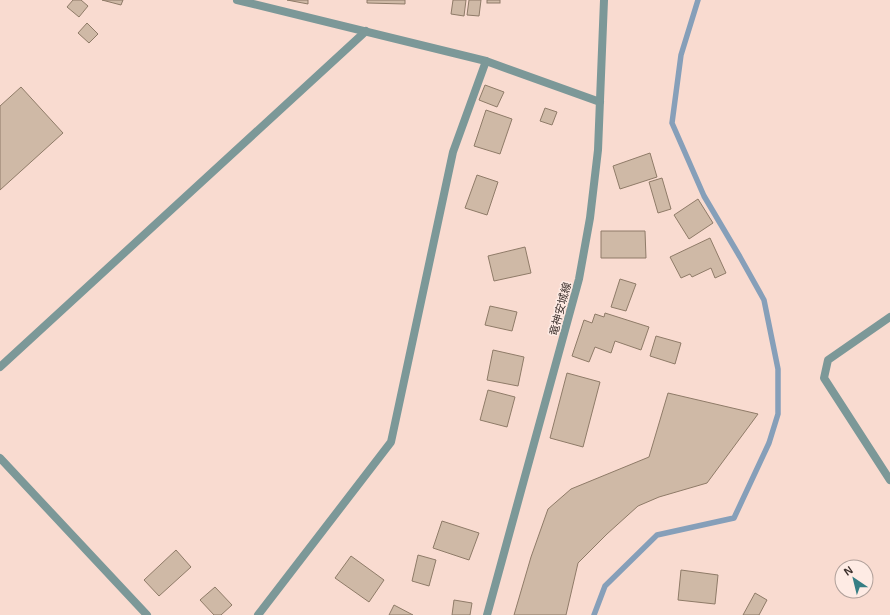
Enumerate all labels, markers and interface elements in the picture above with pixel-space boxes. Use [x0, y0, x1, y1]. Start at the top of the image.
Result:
street label: 竜神安城線 [547, 281, 573, 337]
north arrow [834, 559, 874, 599]
text: N [842, 564, 855, 578]

